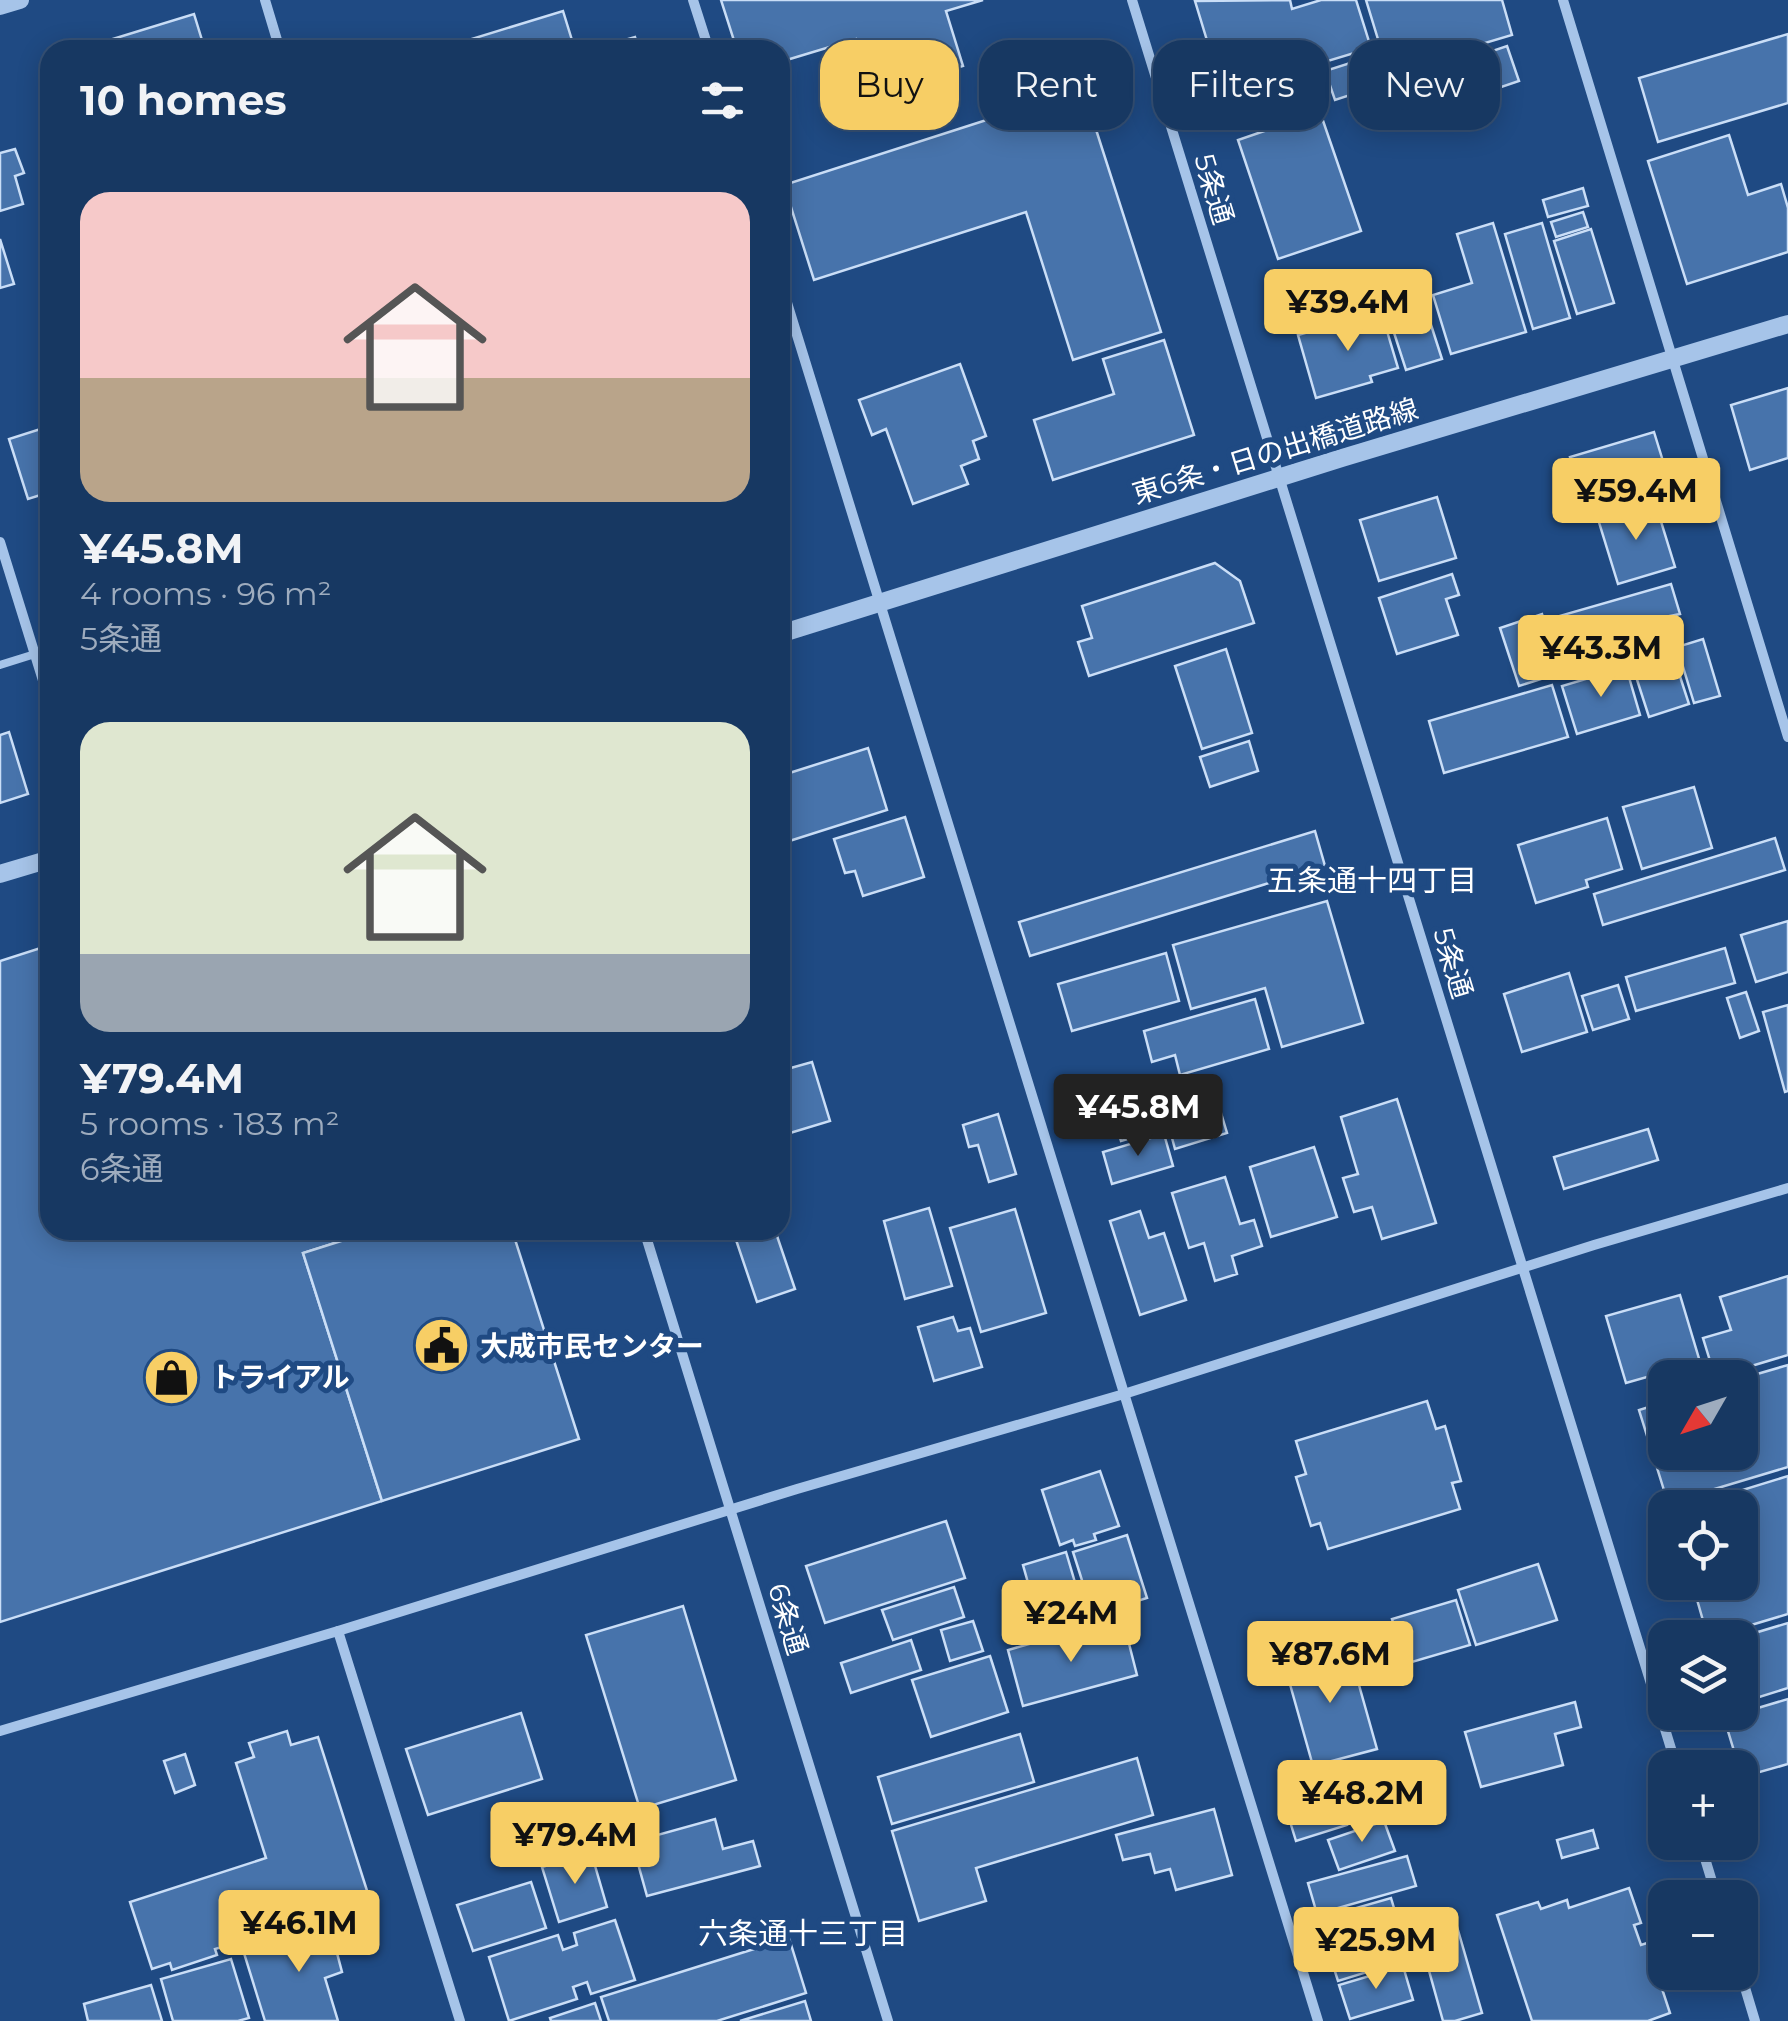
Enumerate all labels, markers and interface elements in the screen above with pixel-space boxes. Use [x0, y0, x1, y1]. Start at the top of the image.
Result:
chip: Buy [820, 40, 959, 130]
chip: Rent [979, 40, 1133, 130]
chip: Filters [1153, 40, 1329, 130]
chip: New [1349, 40, 1500, 130]
icon: filters [695, 73, 750, 128]
text: 10 homes [80, 74, 287, 126]
street label: 5条通 [1187, 150, 1241, 228]
icon: home [325, 257, 505, 437]
pin: ¥39.4M [1267, 269, 1429, 354]
text: ¥39.4M [1286, 282, 1410, 321]
street label: 東6条・日の出橋道路線 [1128, 391, 1422, 511]
pin: ¥59.4M [1555, 458, 1717, 543]
text: ¥59.4M [1574, 471, 1698, 510]
text: ¥45.8M [80, 522, 244, 574]
text: 4 rooms · 96 m² [80, 574, 332, 613]
pin: ¥43.3M [1520, 615, 1682, 700]
text: 5条通 [80, 619, 162, 658]
text: ¥43.3M [1540, 628, 1662, 667]
icon: home [325, 787, 505, 967]
district label: 五条通十四丁目 [1267, 862, 1477, 899]
street label: 5条通 [1426, 924, 1480, 1002]
text: ¥79.4M [80, 1052, 244, 1104]
pin: ¥45.8M [1057, 1074, 1219, 1159]
text: ¥45.8M [1076, 1087, 1200, 1126]
text: 5 rooms · 183 m² [80, 1104, 340, 1143]
text: 6条通 [80, 1149, 164, 1188]
public building icon: 大成市民センター [411, 1316, 471, 1376]
place label: 大成市民センター [480, 1329, 704, 1363]
shop icon: トライアル [141, 1347, 201, 1407]
place label: トライアル [210, 1360, 350, 1394]
north arrow [1648, 1360, 1758, 1470]
map controls [1648, 1360, 1758, 1990]
button: locate [1648, 1490, 1758, 1600]
street label: 6条通 [761, 1579, 815, 1659]
pin: ¥24M [1012, 1580, 1130, 1665]
text: ¥24M [1024, 1593, 1118, 1632]
button: layers [1648, 1620, 1758, 1730]
pin: ¥87.6M [1249, 1621, 1411, 1706]
text: ¥87.6M [1269, 1634, 1391, 1673]
button: + [1648, 1750, 1758, 1860]
pin: ¥48.2M [1281, 1760, 1443, 1845]
text: ¥48.2M [1299, 1773, 1425, 1812]
pin: ¥79.4M [494, 1802, 656, 1887]
text: ¥79.4M [512, 1815, 638, 1854]
button: − [1648, 1880, 1758, 1990]
pin: ¥46.1M [218, 1890, 380, 1975]
text: ¥46.1M [241, 1903, 357, 1942]
pin: ¥25.9M [1295, 1907, 1457, 1992]
district label: 六条通十三丁目 [698, 1915, 908, 1952]
text: ¥25.9M [1316, 1920, 1436, 1959]

